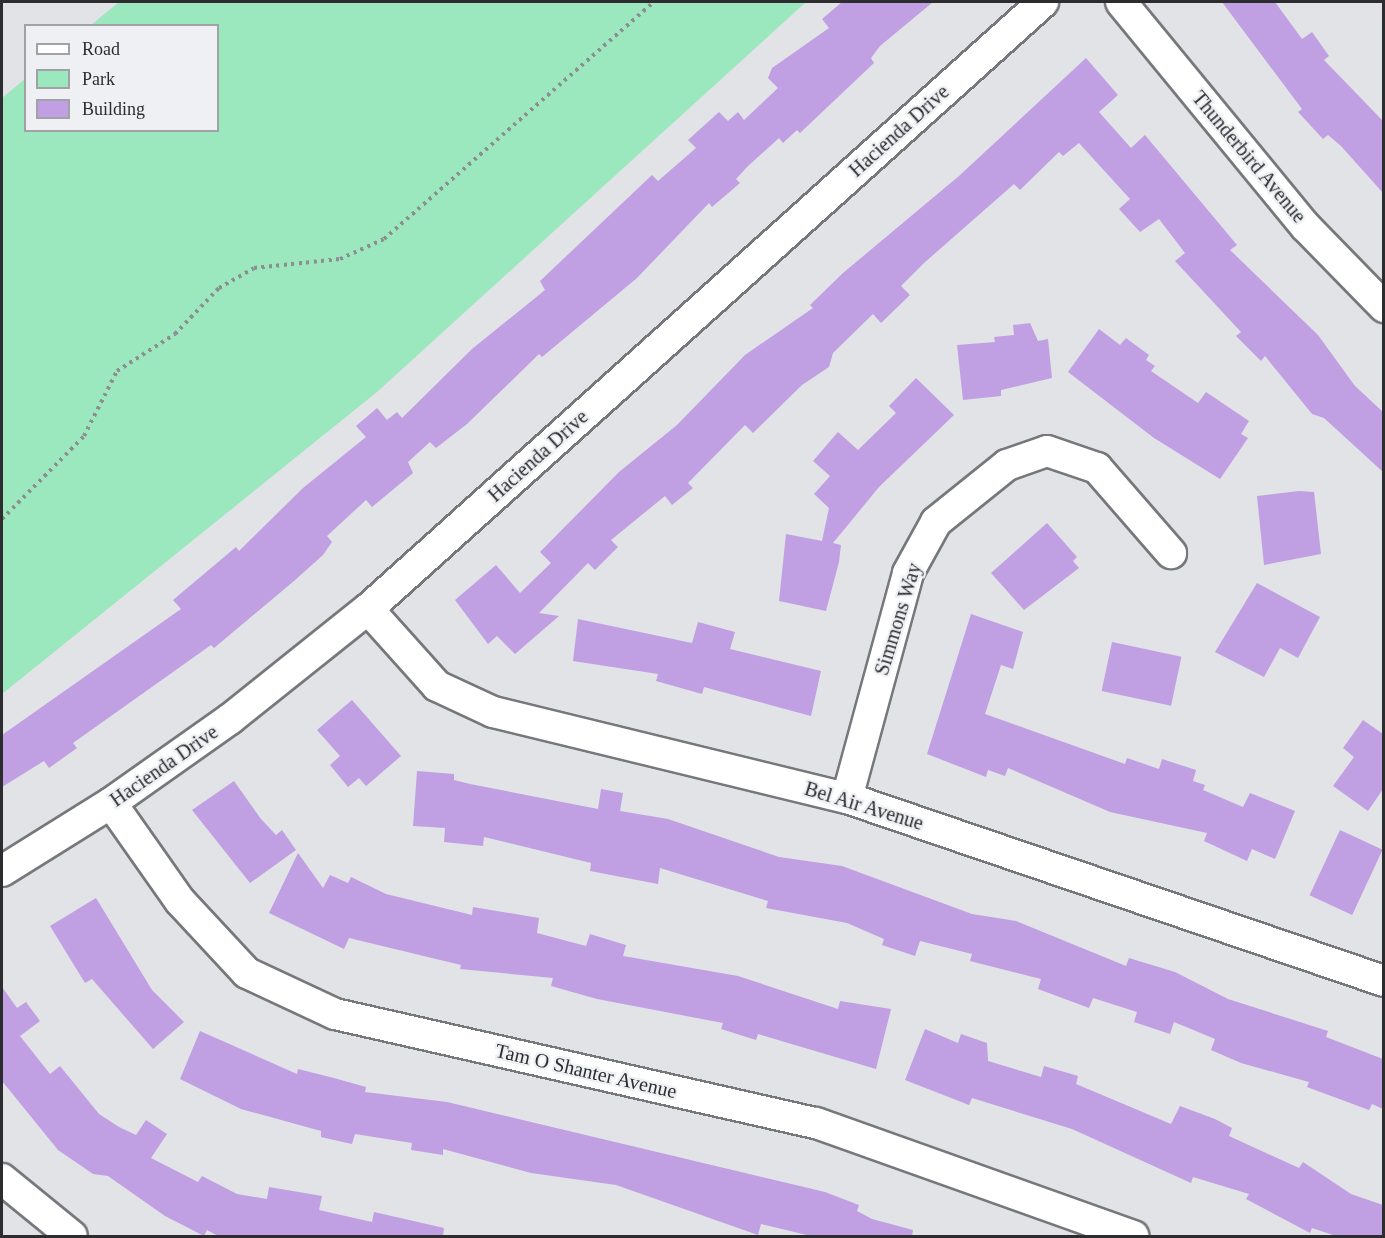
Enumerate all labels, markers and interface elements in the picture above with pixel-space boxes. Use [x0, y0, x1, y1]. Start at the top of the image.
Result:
legend [24, 24, 219, 132]
text: Road [82, 39, 120, 59]
text: Park [82, 69, 115, 89]
street label: Hacienda Drive [844, 80, 954, 182]
street label: Thunderbird Avenue [1187, 86, 1311, 228]
text: Building [82, 99, 145, 119]
street label: Hacienda Drive [483, 405, 593, 507]
street label: Simmons Way [869, 560, 927, 678]
street label: Hacienda Drive [105, 720, 223, 812]
street label: Bel Air Avenue [801, 776, 927, 836]
street label: Tam O Shanter Avenue [492, 1038, 680, 1104]

